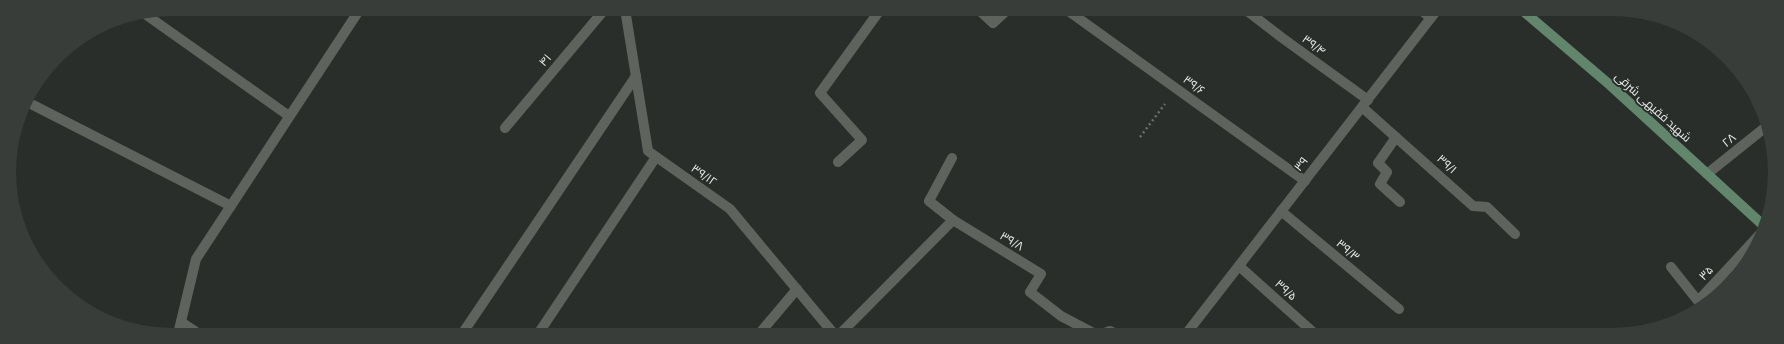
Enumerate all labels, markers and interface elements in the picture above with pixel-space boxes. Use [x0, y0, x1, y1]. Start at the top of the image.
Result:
street label: ۳۹/۴ [1300, 33, 1328, 57]
street label: ۴۱ [537, 52, 553, 68]
street label: شهید فقیهی شرقی [1612, 70, 1693, 145]
street label: ۳۹/۶ [1181, 73, 1207, 97]
street label: ۲۸ [1720, 131, 1739, 149]
street label: ۳۹/۱ [1435, 152, 1459, 176]
street label: ۳۹ [1292, 155, 1310, 173]
street label: ۳۹/۱۲ [689, 162, 719, 188]
street label: ۳۹/۸ [998, 229, 1026, 253]
street label: ۳۹/۳ [1334, 237, 1362, 263]
street label: ۳۵ [1697, 264, 1715, 282]
street label: ۳۹/۵ [1273, 277, 1299, 303]

